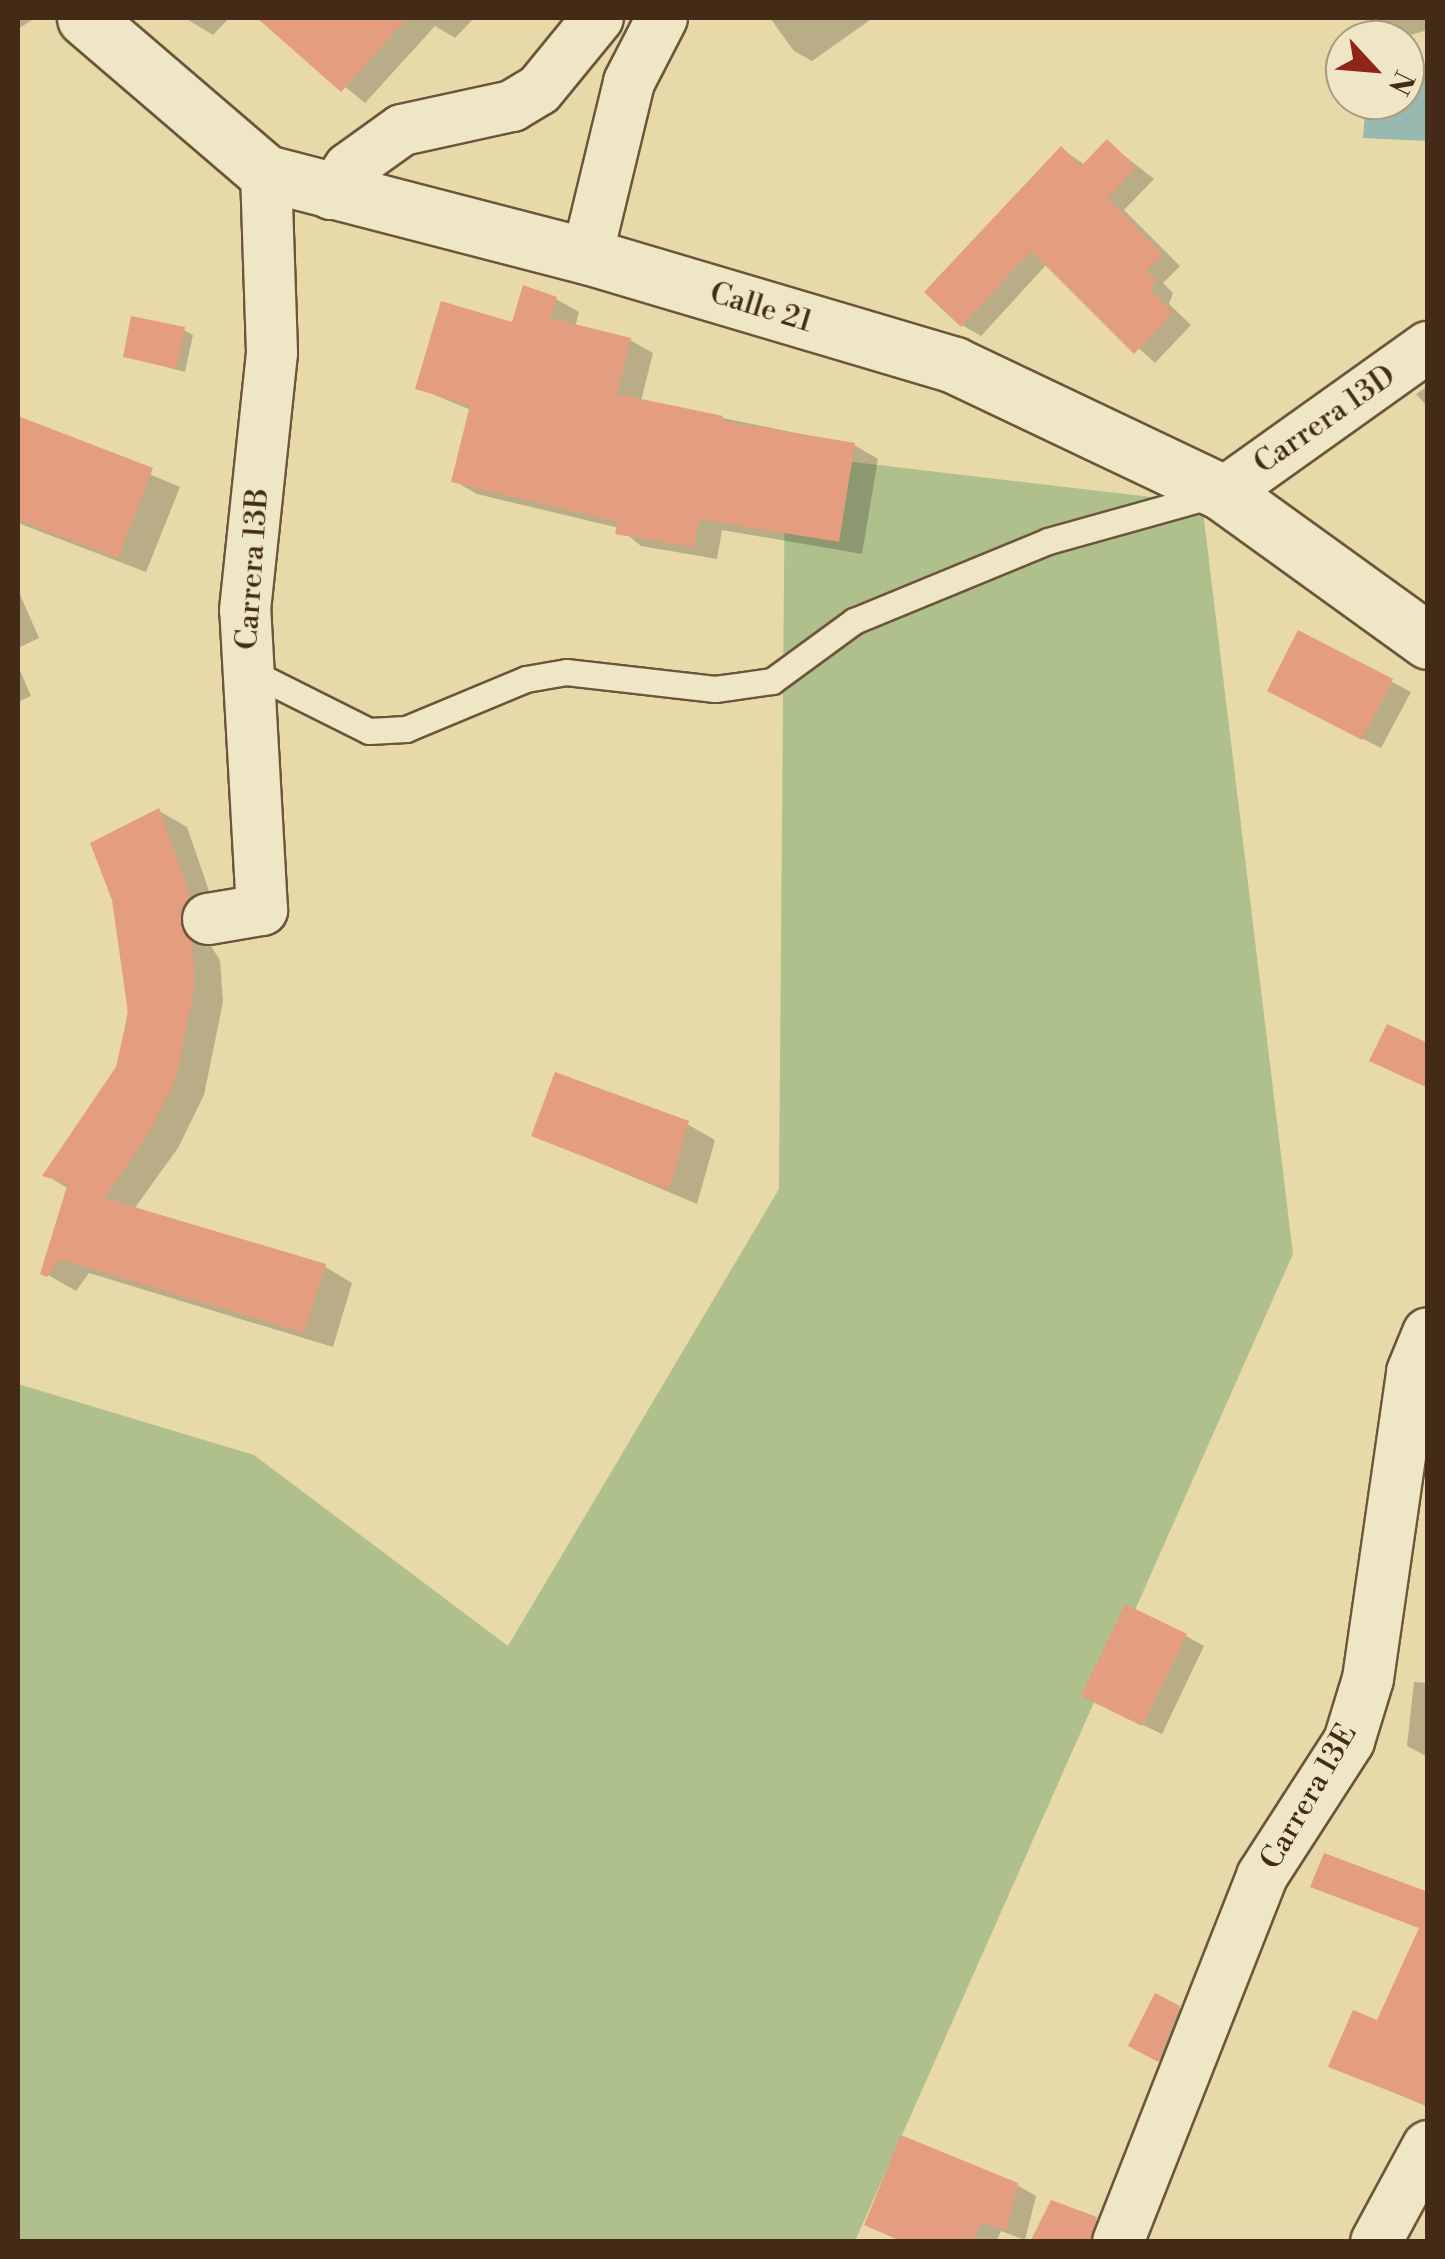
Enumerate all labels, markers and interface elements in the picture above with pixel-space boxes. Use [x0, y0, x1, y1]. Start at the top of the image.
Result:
north arrow [1325, 20, 1425, 120]
text: N [1380, 65, 1421, 100]
street label: Calle 21 [705, 275, 817, 341]
street label: Carrera 13D [1247, 358, 1403, 482]
street label: Carrera 13B [229, 487, 277, 651]
street label: Carrera 13E [1253, 1718, 1365, 1876]

